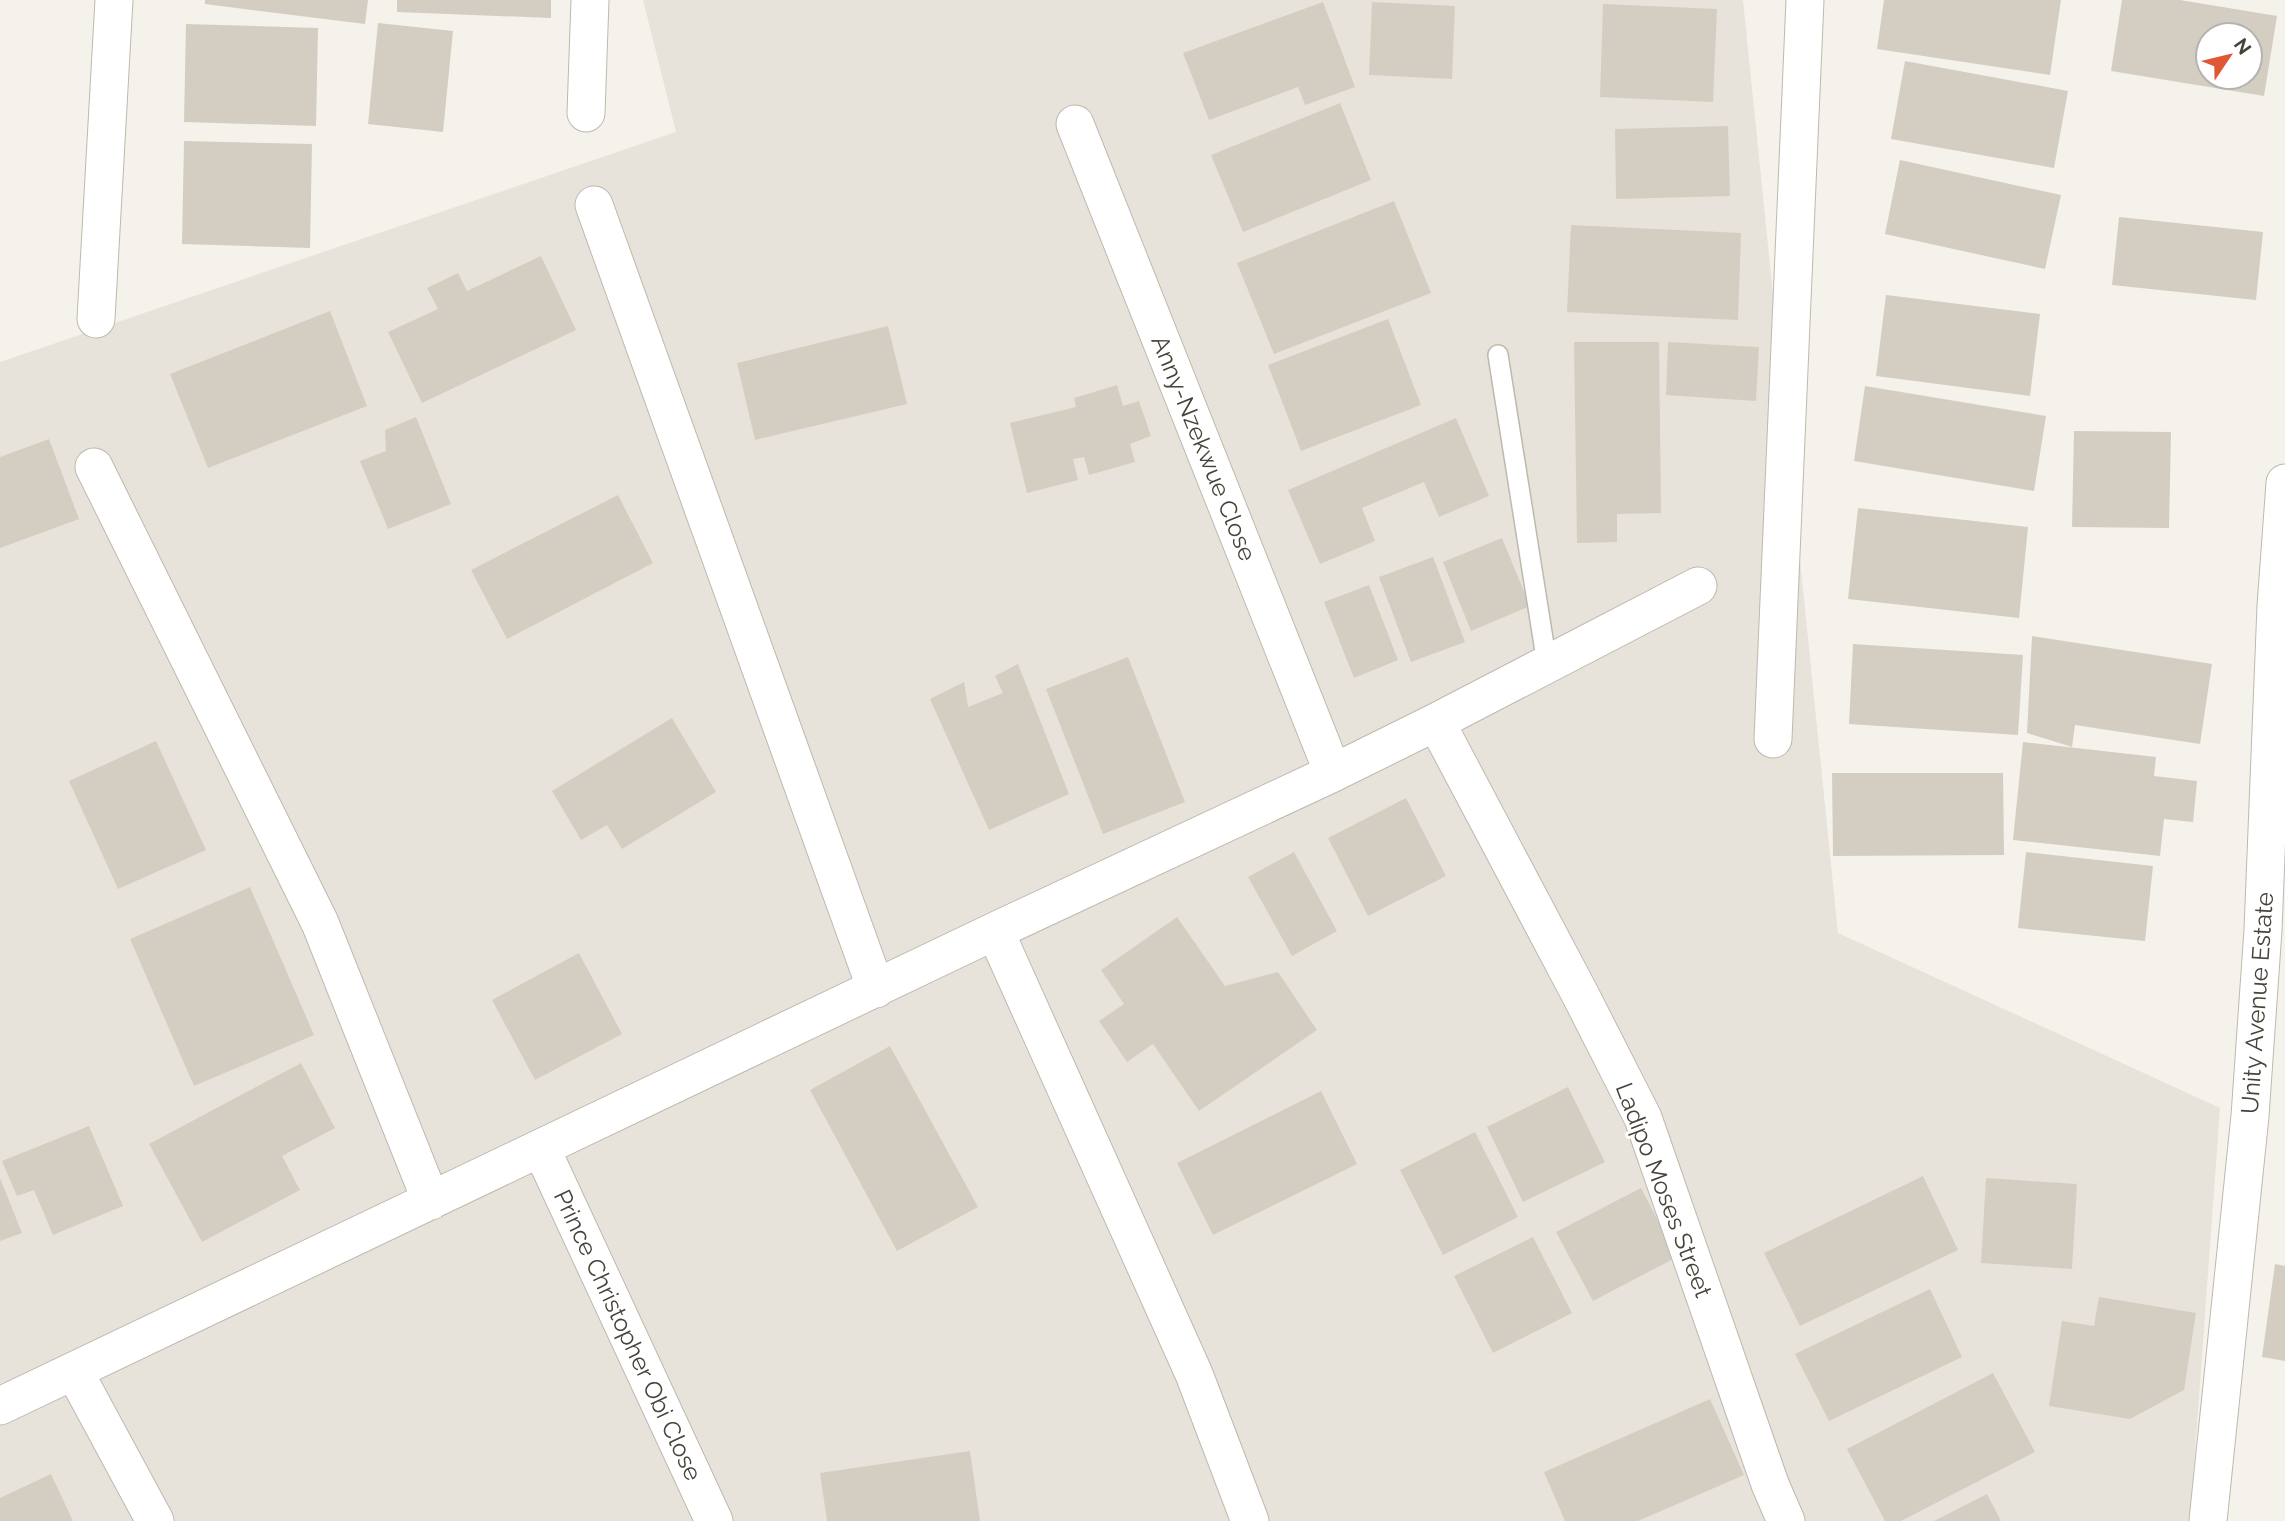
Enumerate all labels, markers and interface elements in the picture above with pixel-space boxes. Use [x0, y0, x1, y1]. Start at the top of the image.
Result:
north arrow [2194, 21, 2264, 91]
text: N [2230, 34, 2256, 58]
street label: Anny-Nzekwue Close [1145, 331, 1263, 565]
street label: Unity Avenue Estate [2235, 891, 2279, 1115]
street label: Ladipo Moses Street [1610, 1079, 1718, 1301]
street label: Prince Christopher Obi Close [548, 1185, 708, 1485]

